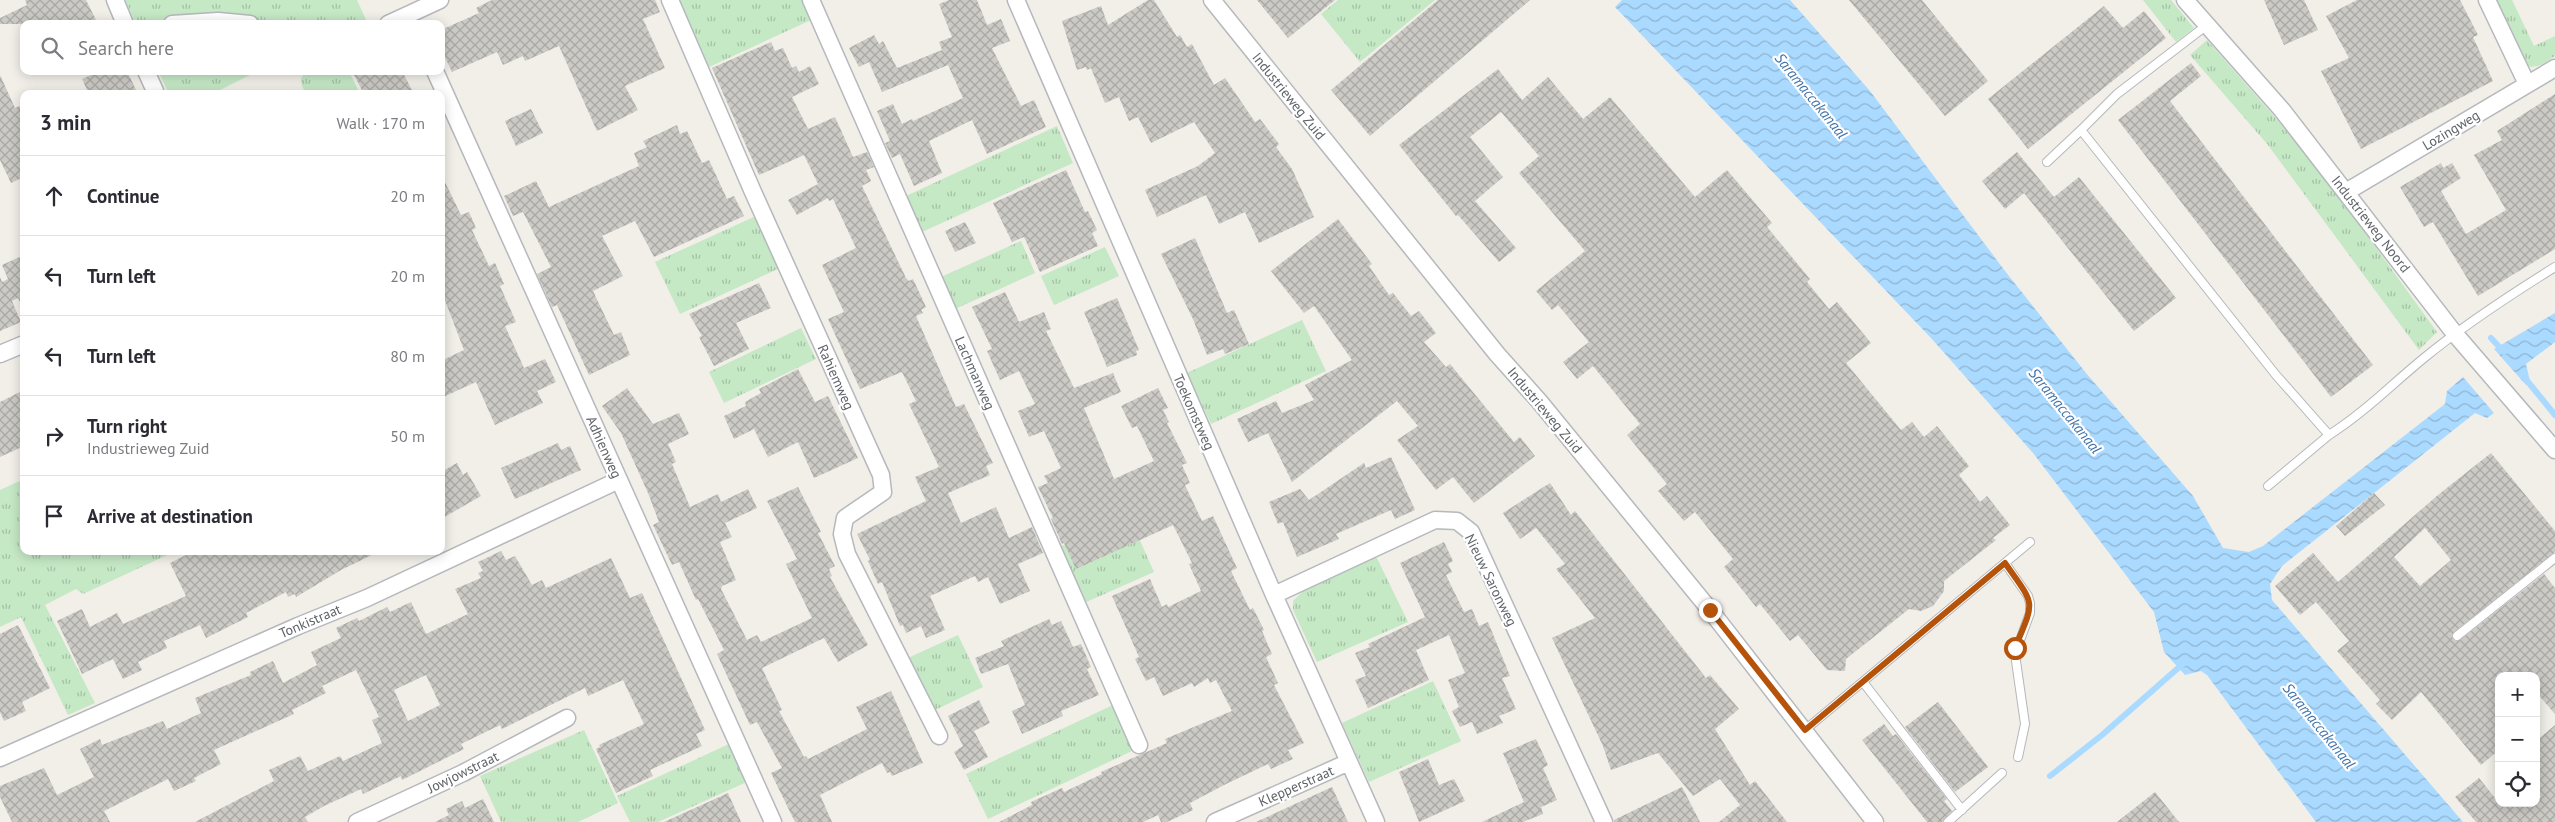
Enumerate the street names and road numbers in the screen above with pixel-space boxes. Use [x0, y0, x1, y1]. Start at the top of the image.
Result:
street label: Industrieweg Zuid [1248, 49, 1330, 143]
street label: Lozingweg [2419, 106, 2483, 154]
street label: Industrieweg Noord [2328, 172, 2414, 276]
street label: Lachmanweg [951, 333, 999, 413]
street label: Rahiemweg [814, 342, 858, 412]
street label: Industrieweg Zuid [1504, 363, 1586, 457]
street label: Toekomstweg [1169, 371, 1219, 453]
street label: Adhienweg [582, 413, 626, 481]
street label: Nieuw Saronweg [1461, 531, 1521, 629]
street label: Tonkistraat [276, 600, 344, 642]
street label: Jowjowstraat [423, 747, 502, 797]
street label: Klepperstraat [1255, 761, 1337, 811]

